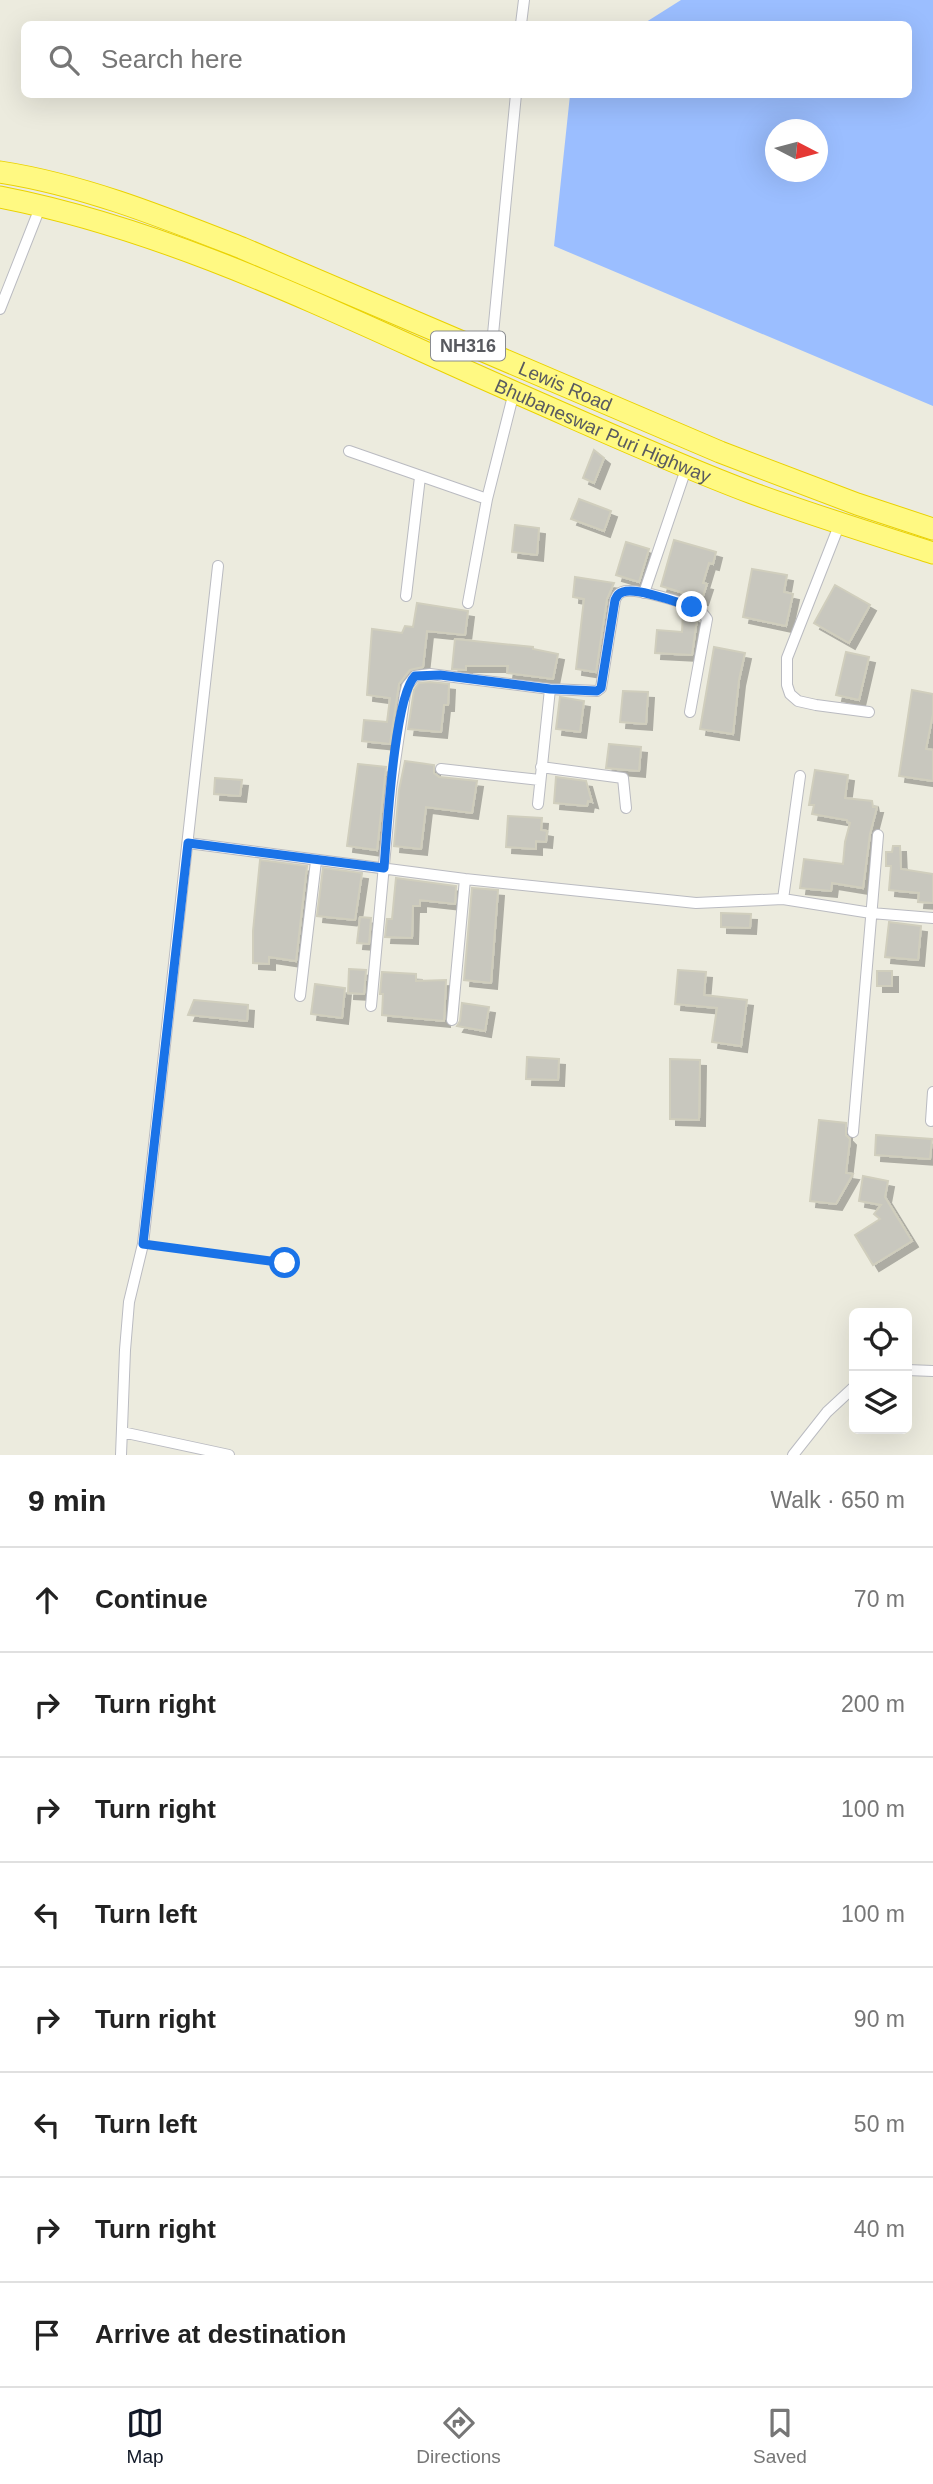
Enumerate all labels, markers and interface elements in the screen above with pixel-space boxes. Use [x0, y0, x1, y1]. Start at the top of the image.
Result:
search box [21, 21, 912, 98]
icon: search [45, 41, 83, 79]
text: Search here [101, 44, 243, 74]
north arrow [765, 119, 828, 182]
road number: NH316 [431, 332, 505, 360]
street label: Lewis Road [516, 357, 615, 415]
street label: Bhubaneswar Puri Highway [492, 374, 715, 487]
route end [676, 591, 707, 622]
route start [269, 1247, 300, 1278]
map controls [849, 1308, 912, 1434]
button: locate [849, 1308, 912, 1371]
button: layers [849, 1371, 912, 1434]
text: 9 min [28, 1484, 106, 1517]
text: Walk · 650 m [770, 1487, 905, 1513]
icon: ahead [28, 1581, 66, 1619]
text: Continue [95, 1584, 208, 1614]
text: 70 m [854, 1586, 905, 1612]
icon: right [28, 1686, 66, 1724]
text: Turn right [95, 1689, 216, 1719]
text: 200 m [841, 1691, 905, 1717]
icon: right [28, 1791, 66, 1829]
text: Turn right [95, 1794, 216, 1824]
text: 100 m [841, 1796, 905, 1822]
icon: left [28, 1896, 66, 1934]
text: Turn left [95, 1899, 197, 1929]
text: 100 m [841, 1901, 905, 1927]
icon: right [28, 2001, 66, 2039]
text: Turn right [95, 2004, 216, 2034]
text: 90 m [854, 2006, 905, 2032]
icon: left [28, 2106, 66, 2144]
text: Turn left [95, 2109, 197, 2139]
text: 50 m [854, 2111, 905, 2137]
icon: right [28, 2211, 66, 2249]
text: Turn right [95, 2214, 216, 2244]
text: 40 m [854, 2216, 905, 2242]
icon: arrive [28, 2316, 66, 2354]
text: Arrive at destination [95, 2319, 346, 2349]
tab: Map [126, 2404, 164, 2468]
tab: Directions [416, 2404, 501, 2468]
tab: Saved [753, 2404, 807, 2468]

